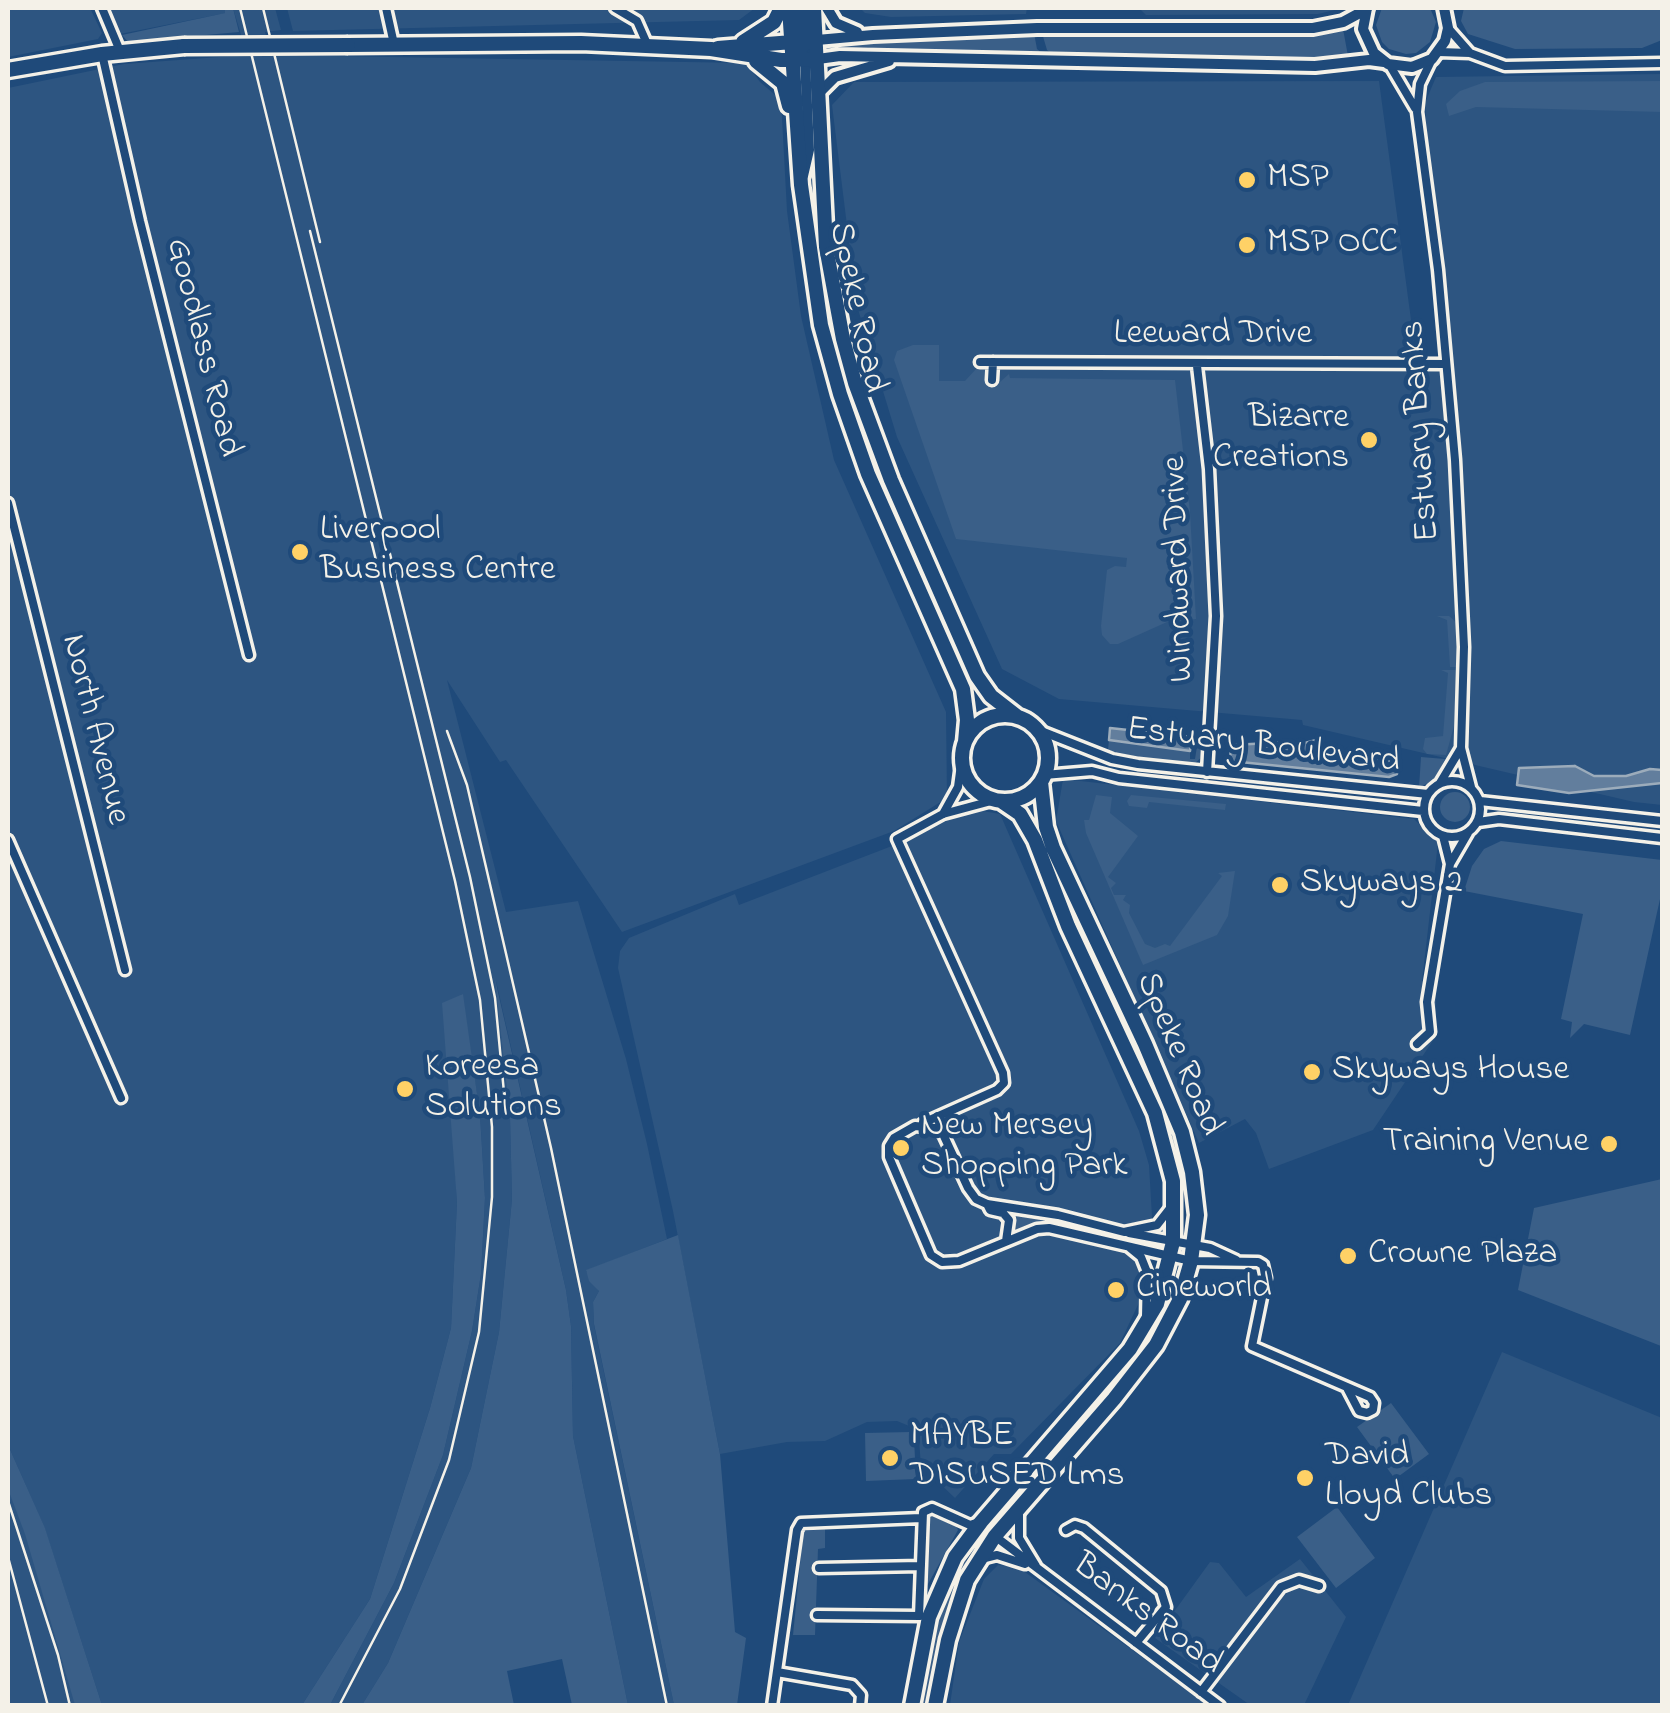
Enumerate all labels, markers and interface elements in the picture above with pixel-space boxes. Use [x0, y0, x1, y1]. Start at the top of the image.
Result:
place label: MSP [1267, 159, 1329, 201]
marker: MSP [1236, 169, 1258, 191]
street label: Speke Road [816, 219, 894, 397]
place label: MSP OCC [1267, 224, 1398, 266]
marker: MSP OCC [1236, 234, 1258, 256]
street label: Goodlass Road [154, 235, 248, 461]
street label: Leeward Drive [1114, 315, 1312, 357]
street label: Estuary Banks [1394, 319, 1452, 543]
place label: Bizarre Creations [1213, 399, 1349, 481]
marker: Bizarre Creations [1358, 429, 1380, 451]
street label: Windward Drive [1156, 455, 1206, 683]
place label: Liverpool Business Centre [320, 511, 555, 593]
marker: Liverpool Business Centre [289, 541, 311, 563]
street label: North Avenue [49, 631, 137, 829]
street label: Estuary Boulevard [1124, 710, 1402, 786]
place label: Skyways 2 [1300, 864, 1463, 906]
marker: Skyways 2 [1269, 874, 1291, 896]
street label: Speke Road [1124, 967, 1230, 1143]
place label: Koreesa Solutions [425, 1048, 562, 1130]
place label: Skyways House [1332, 1051, 1569, 1093]
marker: Skyways House [1301, 1061, 1323, 1083]
marker: Koreesa Solutions [394, 1078, 416, 1100]
place label: New Mersey Shopping Park [921, 1107, 1128, 1189]
place label: Training Venue [1383, 1123, 1589, 1165]
marker: Training Venue [1598, 1133, 1620, 1155]
marker: New Mersey Shopping Park [890, 1137, 912, 1159]
place label: Crowne Plaza [1368, 1235, 1557, 1277]
marker: Crowne Plaza [1337, 1245, 1359, 1267]
place label: Cineworld [1136, 1269, 1272, 1311]
marker: Cineworld [1105, 1279, 1127, 1301]
place label: MAYBE DISUSED Lms [910, 1417, 1125, 1499]
place label: David Lloyd Clubs [1325, 1437, 1492, 1519]
marker: MAYBE DISUSED Lms [879, 1447, 901, 1469]
marker: David Lloyd Clubs [1294, 1467, 1316, 1489]
street label: Banks Road [1062, 1546, 1230, 1686]

